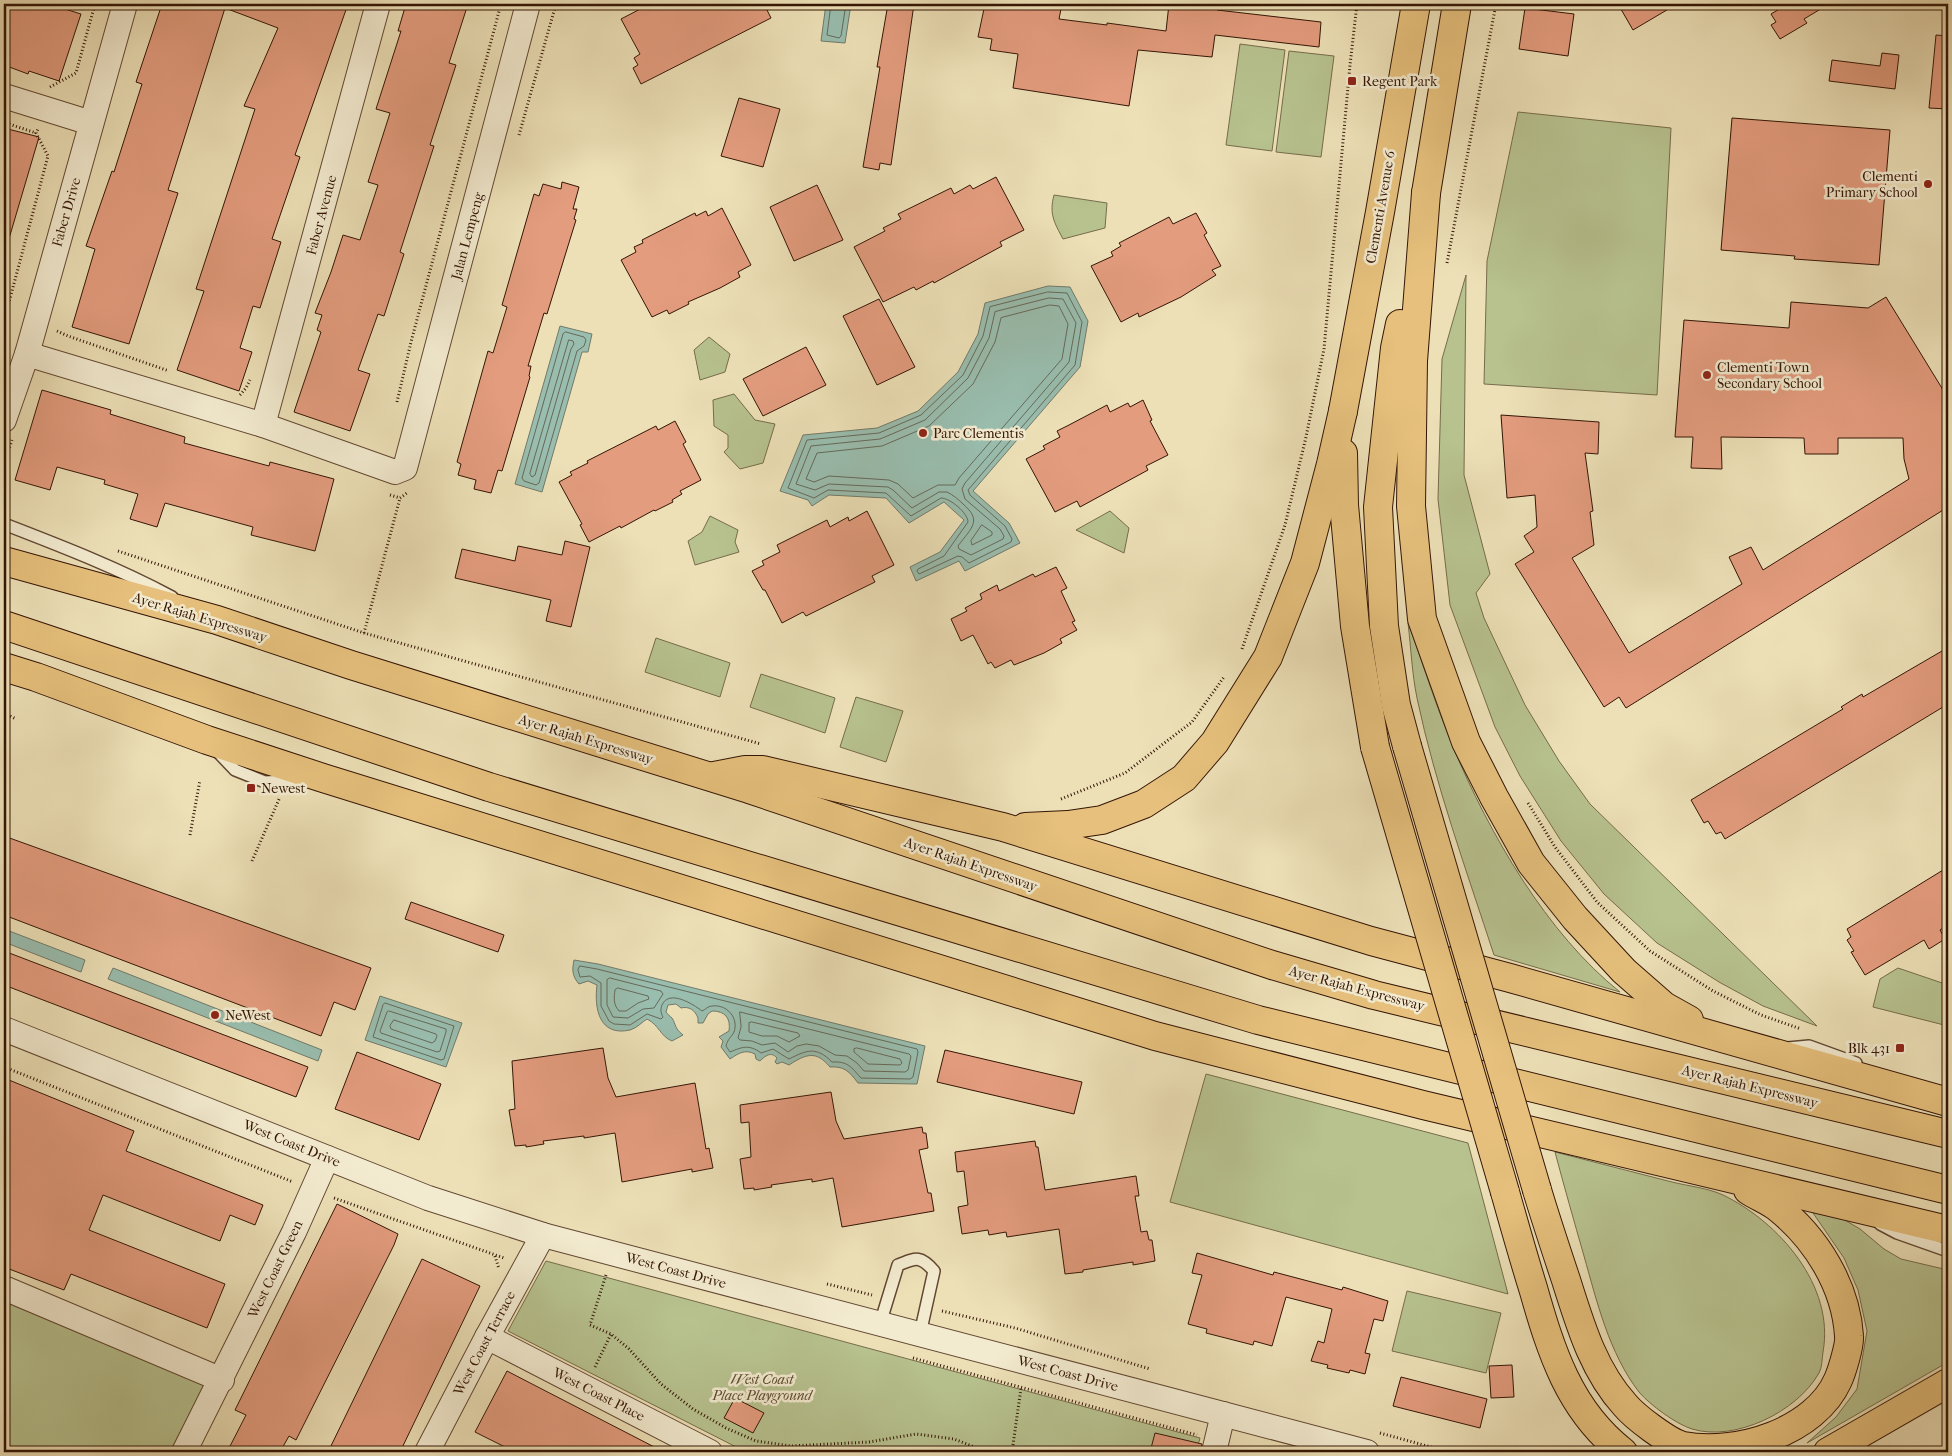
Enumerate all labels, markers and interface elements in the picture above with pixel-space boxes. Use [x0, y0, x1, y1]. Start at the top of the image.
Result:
place label: Regent Park [1362, 73, 1438, 90]
marker: Regent Park [1346, 75, 1358, 87]
street label: Clementi Avenue 6 [1362, 149, 1399, 265]
place label: Clementi Primary School [1826, 168, 1918, 201]
street label: Faber Avenue [303, 173, 340, 257]
street label: Faber Drive [48, 175, 85, 249]
marker: Clementi Primary School [1922, 178, 1934, 190]
street label: Jalan Lempeng [447, 190, 487, 283]
place label: Clementi Town Secondary School [1717, 359, 1822, 392]
marker: Clementi Town Secondary School [1701, 369, 1713, 381]
place label: Parc Clementis [933, 425, 1024, 442]
marker: Parc Clementis [917, 427, 929, 439]
street label: Ayer Rajah Expressway [130, 589, 270, 646]
street label: Ayer Rajah Expressway [516, 711, 656, 768]
place label: Newest [261, 780, 305, 797]
marker: Newest [245, 782, 257, 794]
street label: Ayer Rajah Expressway [901, 833, 1040, 895]
street label: Ayer Rajah Expressway [1286, 962, 1427, 1015]
place label: NeWest [225, 1007, 271, 1024]
marker: NeWest [209, 1009, 221, 1021]
place label: Blk 431 [1848, 1040, 1890, 1057]
marker: Blk 431 [1894, 1042, 1906, 1054]
street label: Ayer Rajah Expressway [1679, 1061, 1820, 1112]
street label: West Coast Drive [240, 1116, 343, 1171]
street label: West Coast Green [244, 1217, 307, 1322]
street label: West Coast Drive [623, 1249, 728, 1292]
street label: West Coast Terrace [449, 1288, 519, 1399]
street label: West Coast Drive [1015, 1352, 1120, 1395]
street label: West Coast Place [549, 1363, 648, 1425]
park label: West Coast Place Playground [711, 1371, 814, 1404]

